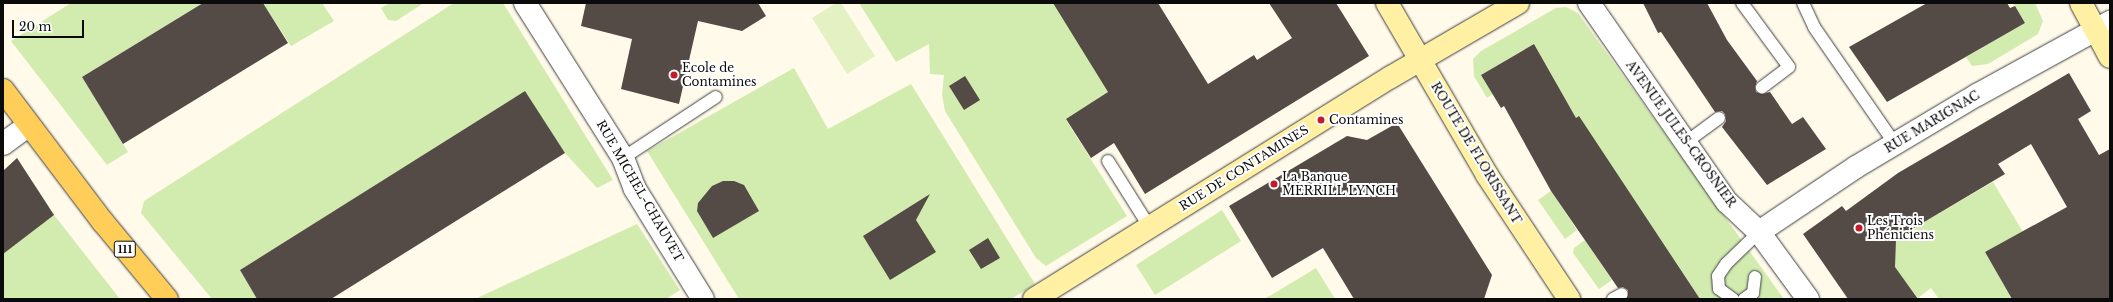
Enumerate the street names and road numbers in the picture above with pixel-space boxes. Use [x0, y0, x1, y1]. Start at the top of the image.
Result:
street label: AVENUE JULES-CROSNIER [1623, 58, 1739, 210]
street label: ROUTE DE FLORISSANT [1428, 80, 1524, 226]
street label: RUE MARIGNAC [1882, 88, 1982, 156]
street label: RUE MICHEL-CHAUVET [594, 118, 686, 264]
street label: RUE DE CONTAMINES [1177, 122, 1311, 214]
road number: 111 [113, 240, 137, 258]

